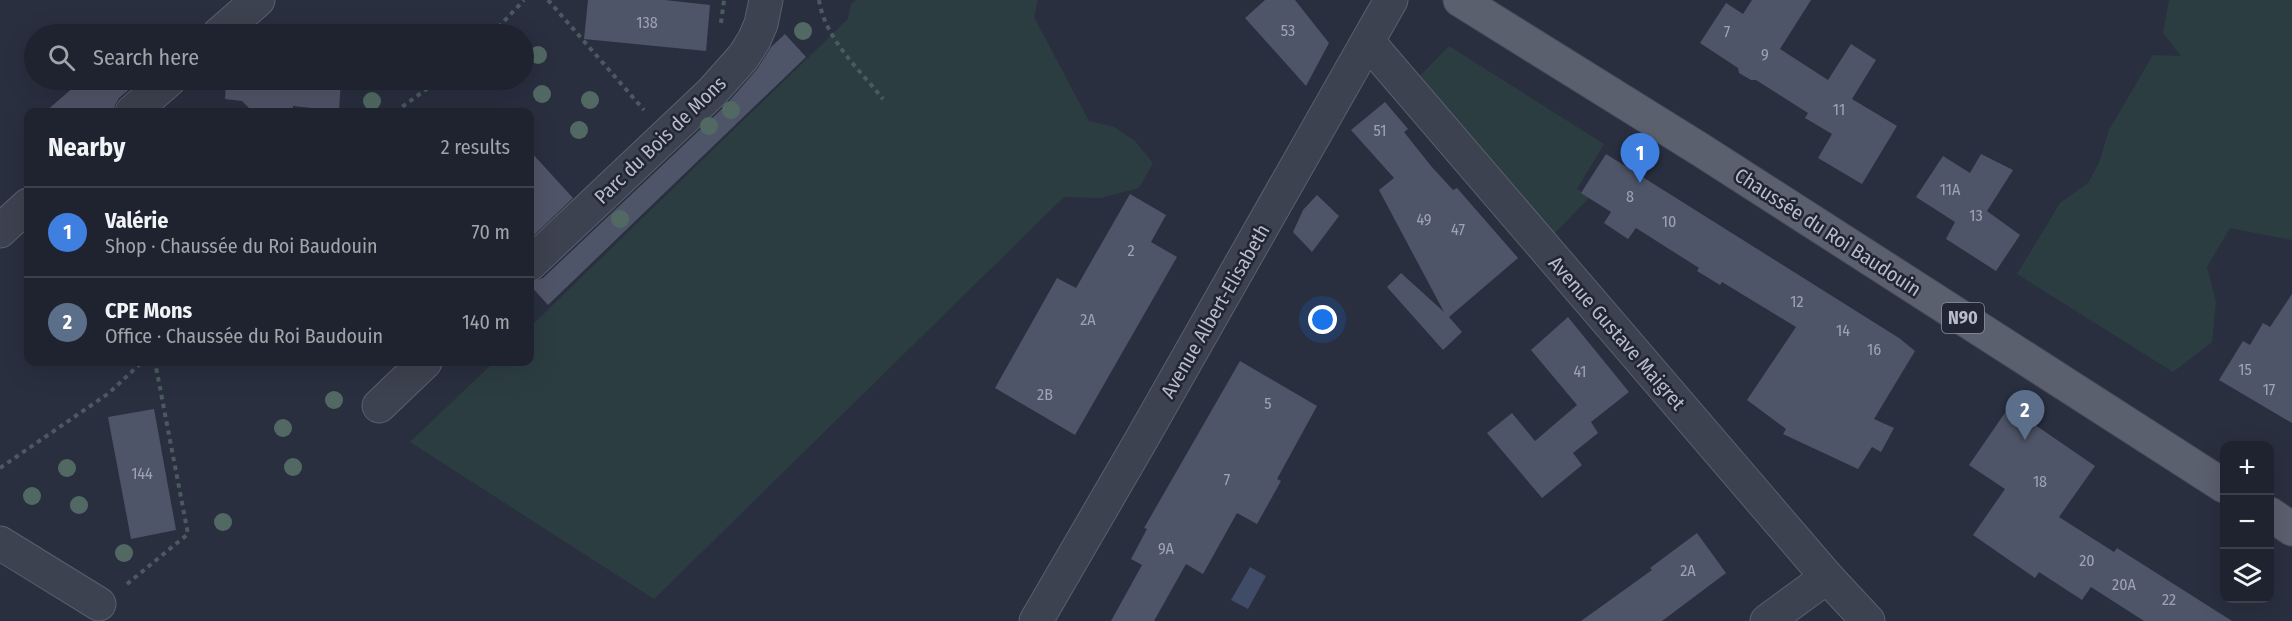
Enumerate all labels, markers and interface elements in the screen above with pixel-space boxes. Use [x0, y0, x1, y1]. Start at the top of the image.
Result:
house number: 138 [636, 13, 658, 32]
house number: 53 [1281, 21, 1295, 40]
house number: 7 [1724, 22, 1731, 41]
search box [24, 24, 534, 90]
icon: search [45, 41, 78, 74]
text: Search here [93, 44, 199, 71]
house number: 9 [1761, 45, 1769, 64]
street label: Parc du Bois de Mons [589, 71, 731, 209]
house number: 11 [1833, 100, 1845, 119]
house number: 51 [1374, 121, 1386, 140]
text: Nearby [48, 132, 125, 163]
pin: 1 [1620, 134, 1660, 183]
text: 2 results [441, 135, 510, 159]
street label: Chaussée du Roi Baudouin [1730, 163, 1926, 301]
house number: 11A [1940, 180, 1961, 199]
house number: 8 [1626, 187, 1634, 206]
house number: 13 [1969, 206, 1983, 225]
text: Valérie [105, 207, 168, 234]
house number: 49 [1416, 210, 1432, 229]
house number: 10 [1662, 212, 1676, 231]
text: 1 [63, 220, 72, 244]
text: 70 m [472, 220, 510, 244]
street label: Avenue Albert-Elisabeth [1155, 220, 1275, 402]
house number: 47 [1451, 220, 1465, 239]
text: Shop · Chaussée du Roi Baudouin [105, 234, 378, 258]
house number: 2 [1127, 241, 1135, 260]
street label: Avenue Gustave Maigret [1544, 251, 1691, 415]
house number: 12 [1790, 292, 1804, 311]
text: CPE Mons [105, 297, 192, 324]
road number: N90 [1942, 303, 1984, 333]
your location [1308, 305, 1337, 334]
text: 2 [63, 310, 72, 334]
text: 140 m [462, 310, 510, 334]
house number: 2A [1080, 310, 1096, 329]
house number: 14 [1836, 321, 1850, 340]
text: Office · Chaussée du Roi Baudouin [105, 324, 383, 348]
house number: 16 [1867, 340, 1881, 359]
house number: 15 [2238, 360, 2252, 379]
house number: 41 [1573, 362, 1587, 381]
house number: 17 [2263, 380, 2276, 399]
house number: 2B [1037, 385, 1053, 404]
pin: 2 [2006, 390, 2044, 440]
house number: 5 [1264, 394, 1272, 413]
map controls [2220, 441, 2274, 603]
button: + [2220, 441, 2274, 495]
house number: 144 [131, 464, 153, 483]
house number: 7 [1224, 470, 1231, 489]
house number: 18 [2033, 472, 2047, 491]
button: − [2220, 495, 2274, 549]
house number: 9A [1158, 539, 1175, 558]
button: layers [2220, 549, 2274, 603]
house number: 20 [2079, 551, 2095, 570]
house number: 2A [1680, 561, 1696, 580]
house number: 20A [2112, 575, 2136, 594]
house number: 22 [2162, 590, 2176, 609]

